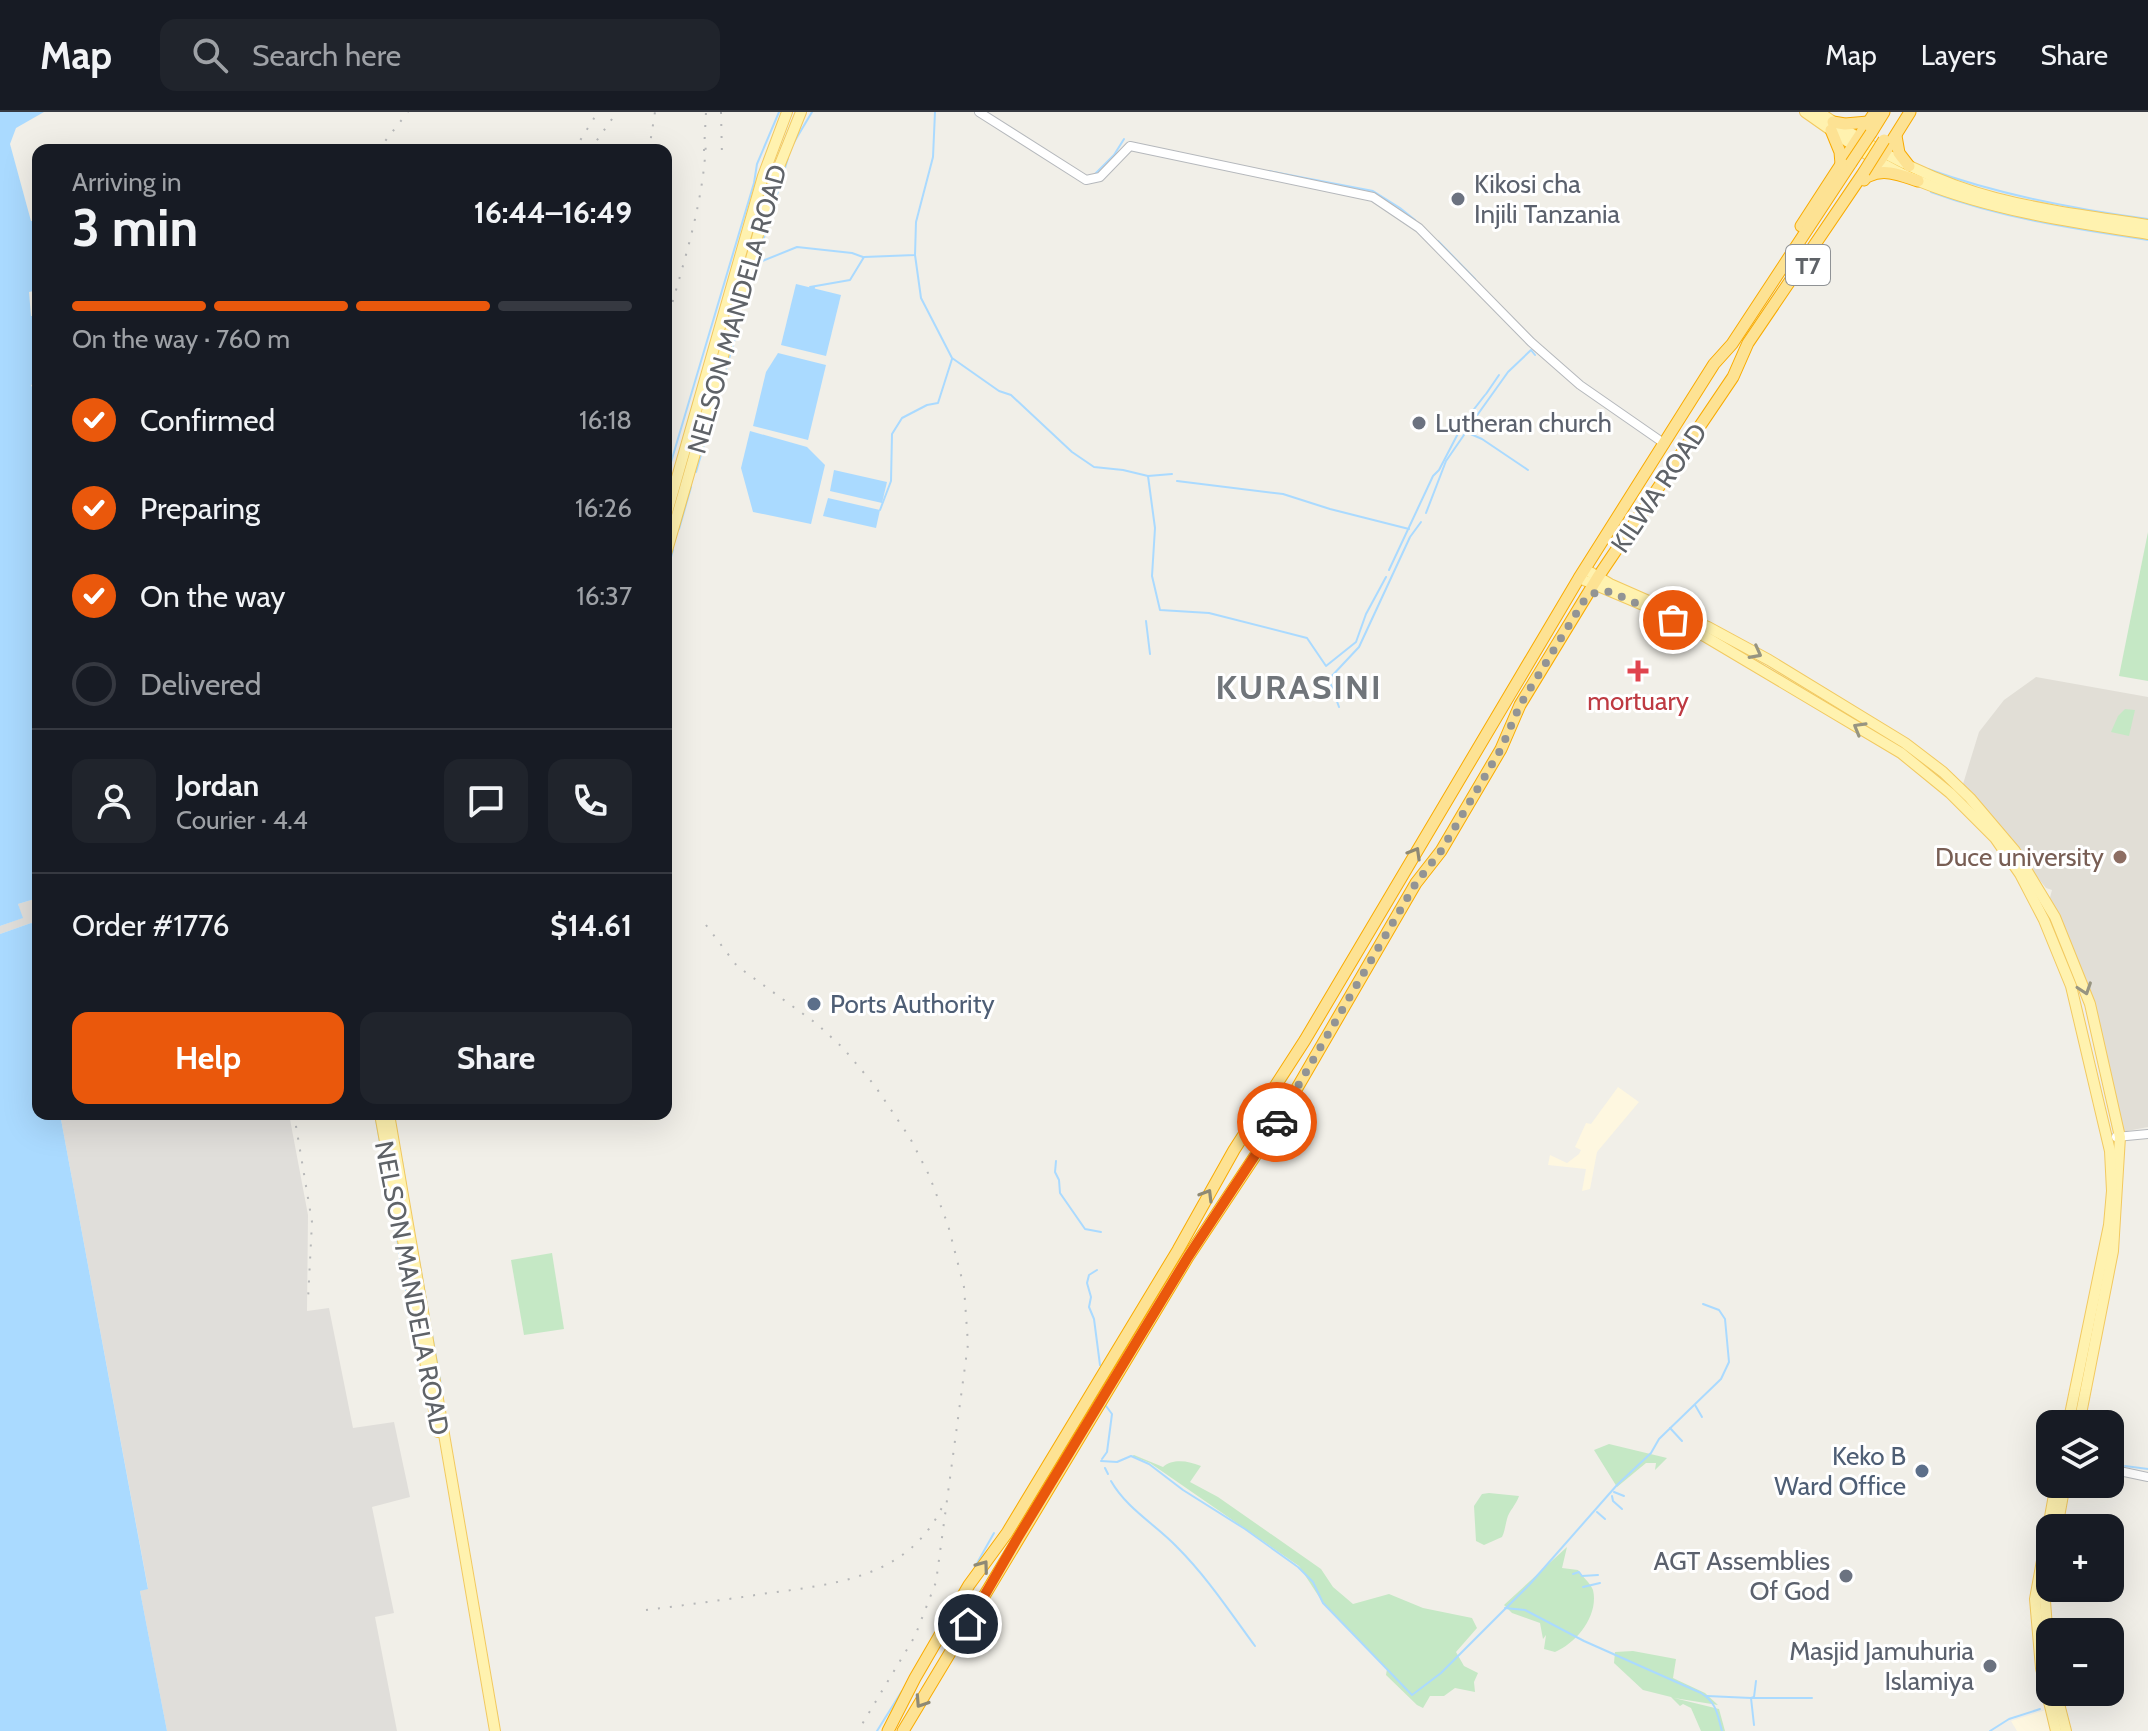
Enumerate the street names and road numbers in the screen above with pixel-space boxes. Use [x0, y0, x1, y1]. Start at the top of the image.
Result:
street label: NELSON MANDELA ROAD [680, 161, 794, 457]
road number: T7 [1786, 245, 1830, 285]
street label: KILWA ROAD [1604, 417, 1714, 559]
street label: NELSON MANDELA ROAD [368, 1138, 456, 1438]

